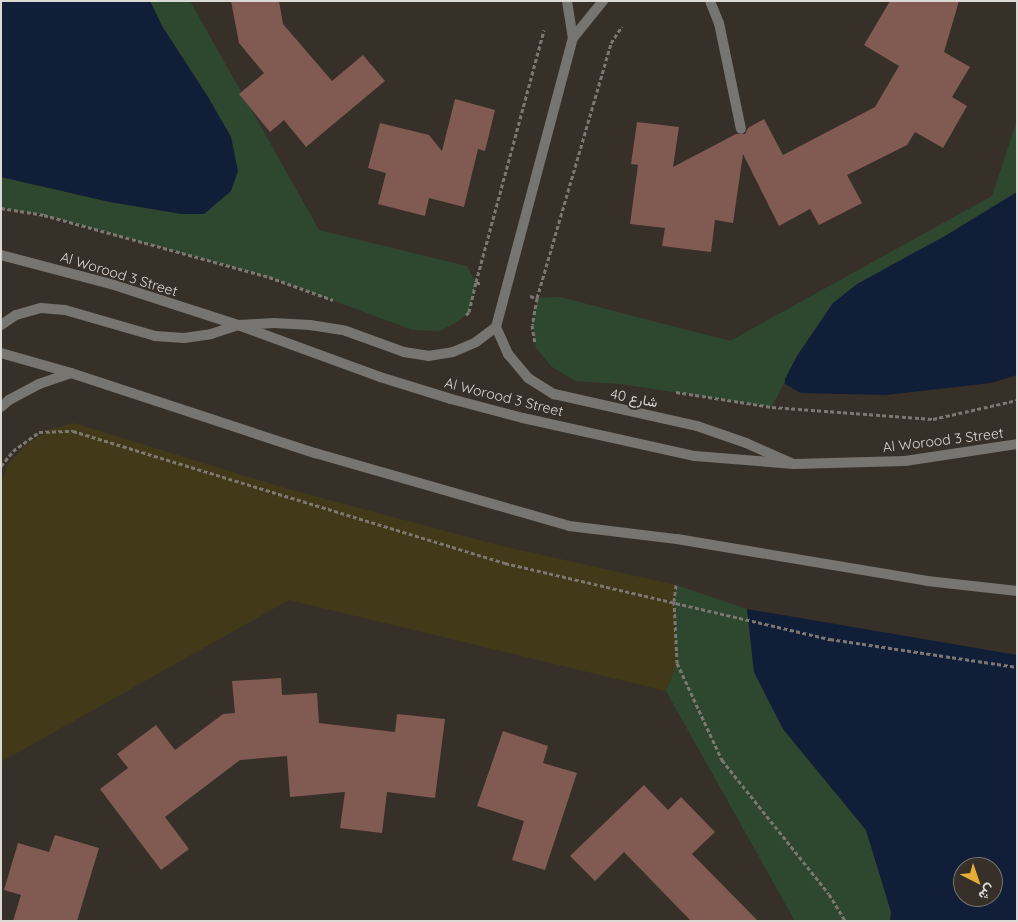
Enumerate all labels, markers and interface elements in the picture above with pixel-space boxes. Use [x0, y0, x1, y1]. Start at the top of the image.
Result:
street label: Al Worood 3 Street [58, 248, 180, 300]
street label: Al Worood 3 Street [443, 374, 565, 420]
street label: شارع 40 [609, 385, 659, 411]
street label: Al Worood 3 Street [882, 424, 1004, 456]
north arrow [953, 857, 1003, 907]
text: ش [975, 880, 999, 905]

